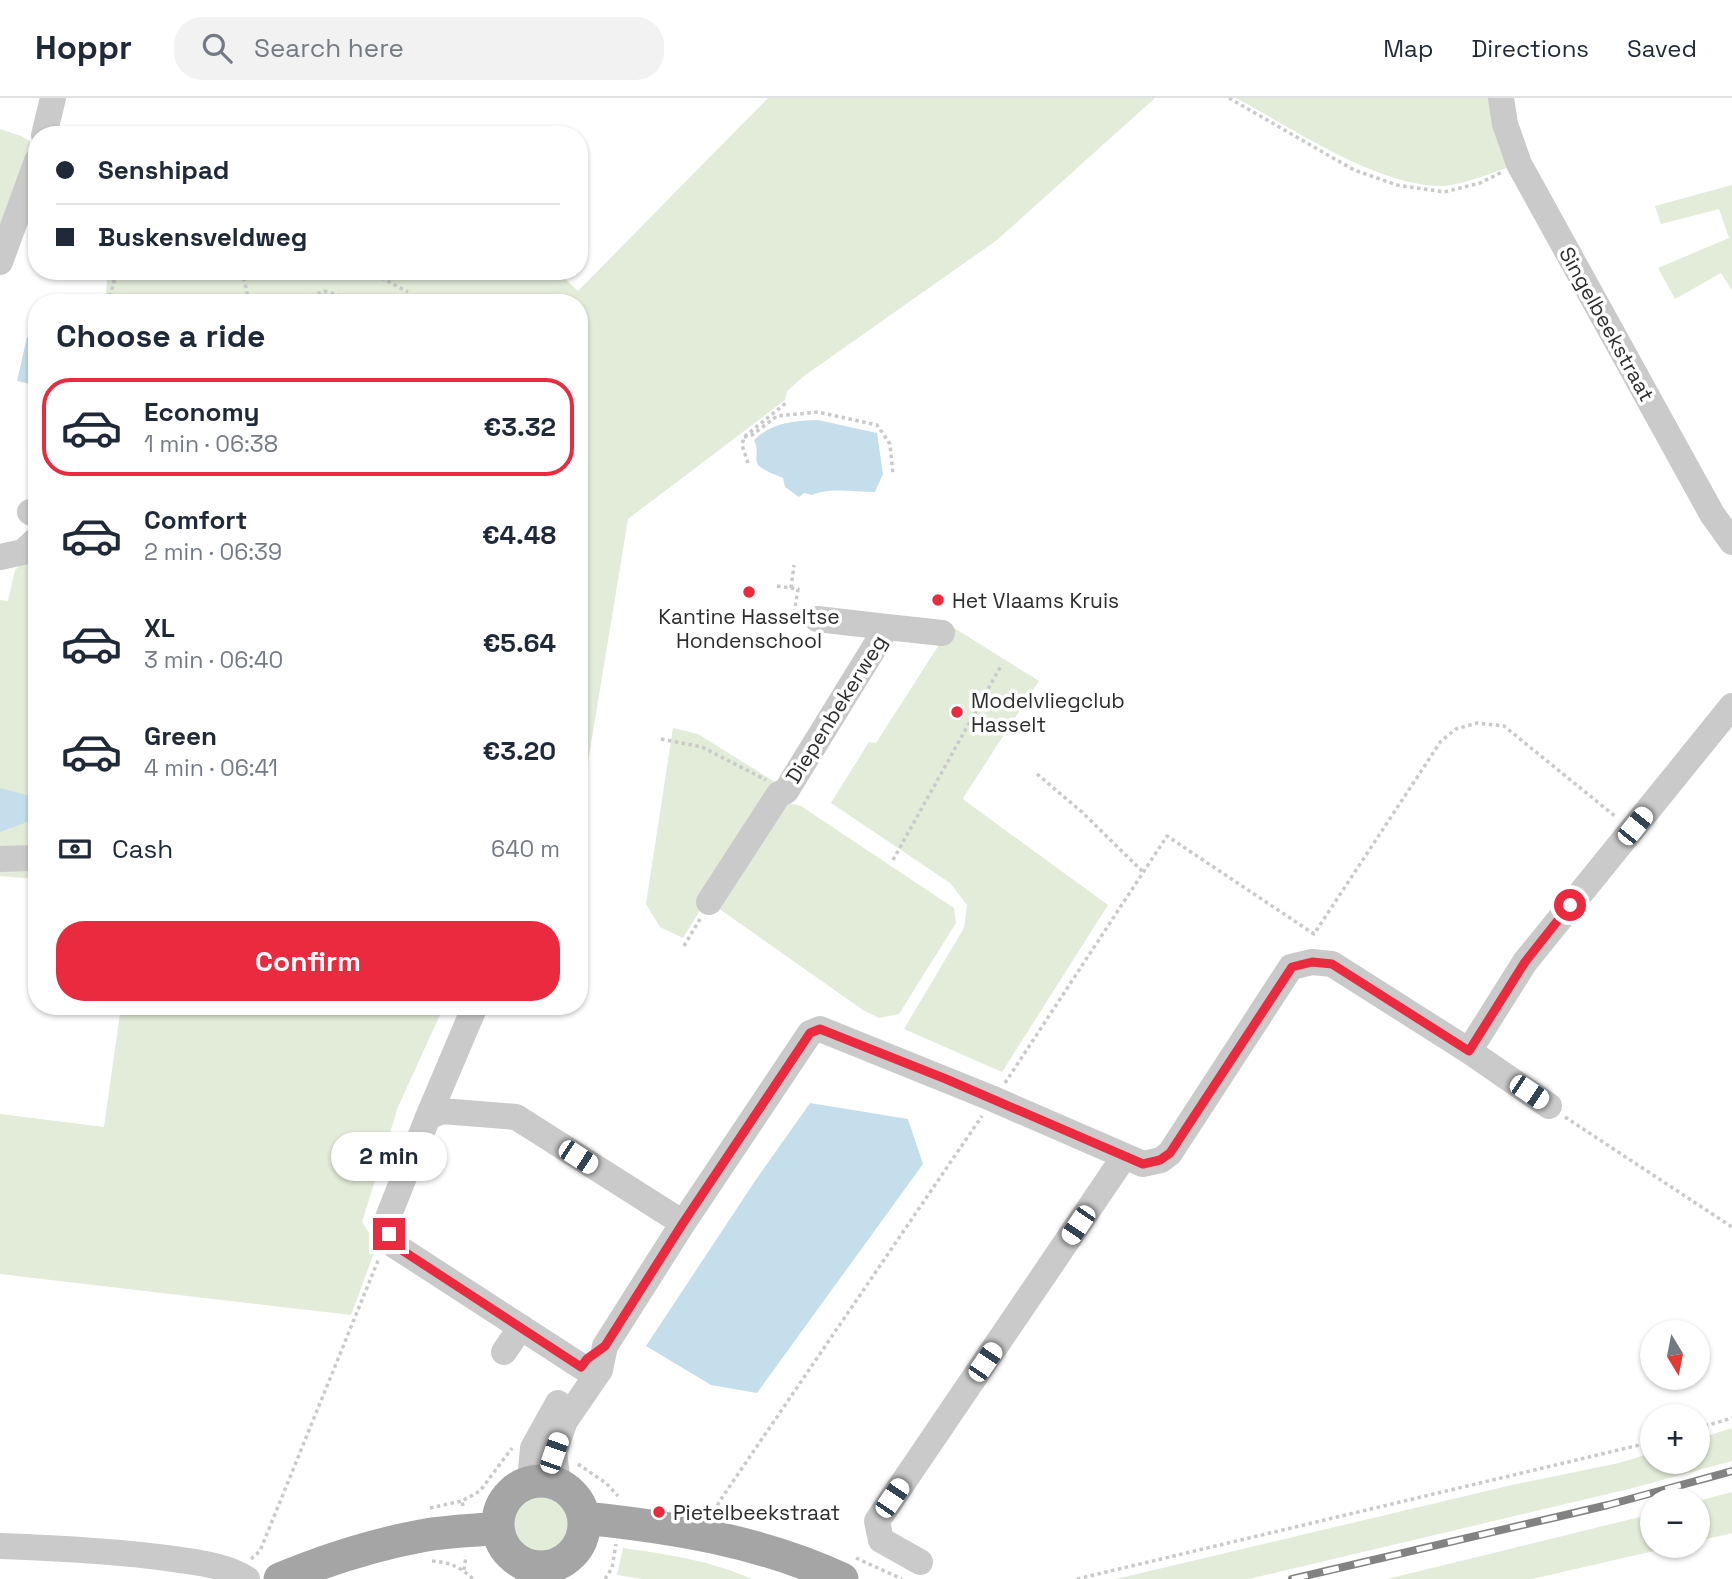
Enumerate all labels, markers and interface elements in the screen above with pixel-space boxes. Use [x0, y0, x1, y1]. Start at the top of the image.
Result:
search box [174, 17, 664, 80]
text: Hoppr [35, 27, 132, 69]
icon: search [198, 29, 236, 67]
text: Search here [254, 31, 404, 65]
text: Map [1383, 33, 1433, 64]
text: Directions [1471, 33, 1589, 64]
text: Saved [1627, 33, 1697, 64]
text: Senshipad [98, 153, 229, 187]
text: Buskensveldweg [98, 220, 307, 254]
street label: Singelbeekstraat [1553, 242, 1661, 406]
text: Choose a ride [56, 316, 266, 356]
text: Economy [144, 395, 260, 429]
icon: car [60, 396, 123, 459]
text: €3.32 [484, 410, 556, 444]
text: 1 min · 06:38 [144, 429, 278, 459]
text: Comfort [144, 503, 247, 537]
icon: car [60, 504, 123, 567]
text: €4.48 [482, 518, 556, 552]
text: 2 min · 06:39 [144, 537, 282, 567]
marker: Kantine Hasseltse Hondenschool [741, 584, 757, 600]
place label: Het Vlaams Kruis [952, 587, 1119, 614]
marker: Het Vlaams Kruis [930, 592, 946, 608]
place label: Kantine Hasseltse Hondenschool [658, 603, 840, 654]
text: XL [144, 611, 175, 645]
icon: car [60, 612, 123, 675]
text: €5.64 [483, 626, 556, 660]
street label: Diepenbekerweg [780, 630, 892, 788]
text: 3 min · 06:40 [144, 645, 283, 675]
place label: Modelvliegclub Hasselt [971, 687, 1125, 738]
marker: Modelvliegclub Hasselt [949, 704, 965, 720]
text: Green [144, 719, 217, 753]
icon: car [60, 720, 123, 783]
text: €3.20 [483, 734, 556, 768]
text: 4 min · 06:41 [144, 753, 278, 783]
car [1614, 803, 1657, 849]
icon: cash [56, 830, 94, 868]
text: Cash [112, 832, 173, 866]
text: 640 m [491, 834, 560, 864]
route start [1554, 889, 1586, 921]
button: Confirm [56, 921, 560, 1001]
car [1506, 1072, 1553, 1112]
callout: 2 min [331, 1132, 447, 1182]
car [555, 1137, 602, 1177]
text: 2 min [359, 1141, 419, 1171]
car [1058, 1202, 1099, 1248]
route end [373, 1218, 405, 1250]
north arrow [1640, 1320, 1710, 1390]
map controls [1640, 1320, 1710, 1558]
car [965, 1339, 1006, 1385]
button: + [1640, 1404, 1710, 1474]
car [538, 1430, 571, 1476]
car [872, 1475, 913, 1521]
button: − [1640, 1488, 1710, 1558]
place label: Pietelbeekstraat [673, 1499, 840, 1526]
marker: Pietelbeekstraat [651, 1504, 667, 1520]

